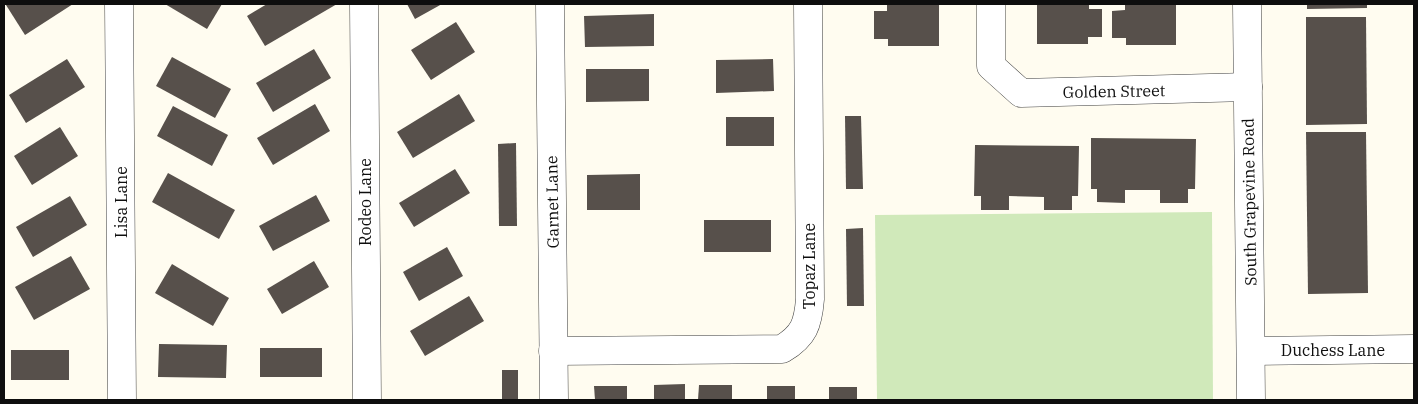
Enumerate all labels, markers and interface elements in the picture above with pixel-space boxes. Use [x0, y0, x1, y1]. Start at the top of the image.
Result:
street label: Golden Street [1063, 80, 1166, 102]
street label: South Grapevine Road [1238, 118, 1260, 286]
street label: Garnet Lane [541, 155, 563, 249]
street label: Rodeo Lane [355, 158, 375, 246]
street label: Lisa Lane [111, 166, 131, 238]
street label: Topaz Lane [799, 223, 819, 309]
street label: Duchess Lane [1281, 340, 1385, 360]

